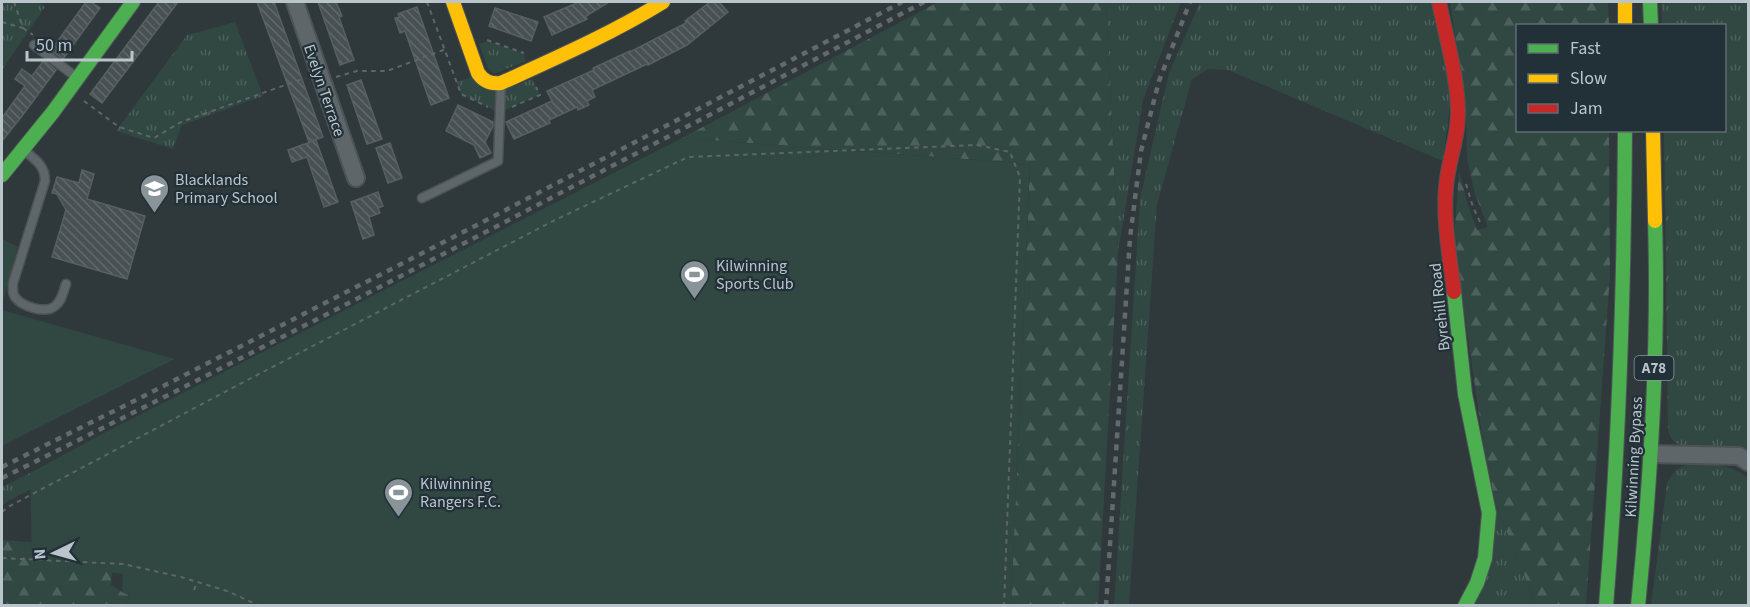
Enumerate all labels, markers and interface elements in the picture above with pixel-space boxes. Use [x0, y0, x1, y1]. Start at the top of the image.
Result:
scale bar [27, 24, 132, 62]
legend [1516, 24, 1726, 132]
text: 50 m [36, 33, 72, 58]
text: Fast [1570, 36, 1601, 61]
street label: Evelyn Terrace [298, 41, 350, 139]
text: Slow [1570, 66, 1607, 91]
text: Jam [1570, 96, 1603, 121]
place label: Blacklands Primary School [175, 169, 277, 209]
school or university icon: Blacklands Primary School [138, 172, 170, 214]
place label: Kilwinning Sports Club [716, 255, 794, 295]
sports icon: Kilwinning Sports Club [679, 258, 711, 300]
street label: Byrehill Road [1424, 262, 1456, 352]
road number: A78 [1634, 356, 1674, 380]
street label: Kilwinning Bypass [1620, 396, 1648, 518]
place label: Kilwinning Rangers F.C. [420, 473, 501, 513]
sports icon: Kilwinning Rangers F.C. [383, 476, 415, 518]
north arrow [24, 523, 84, 583]
text: N [29, 548, 51, 560]

